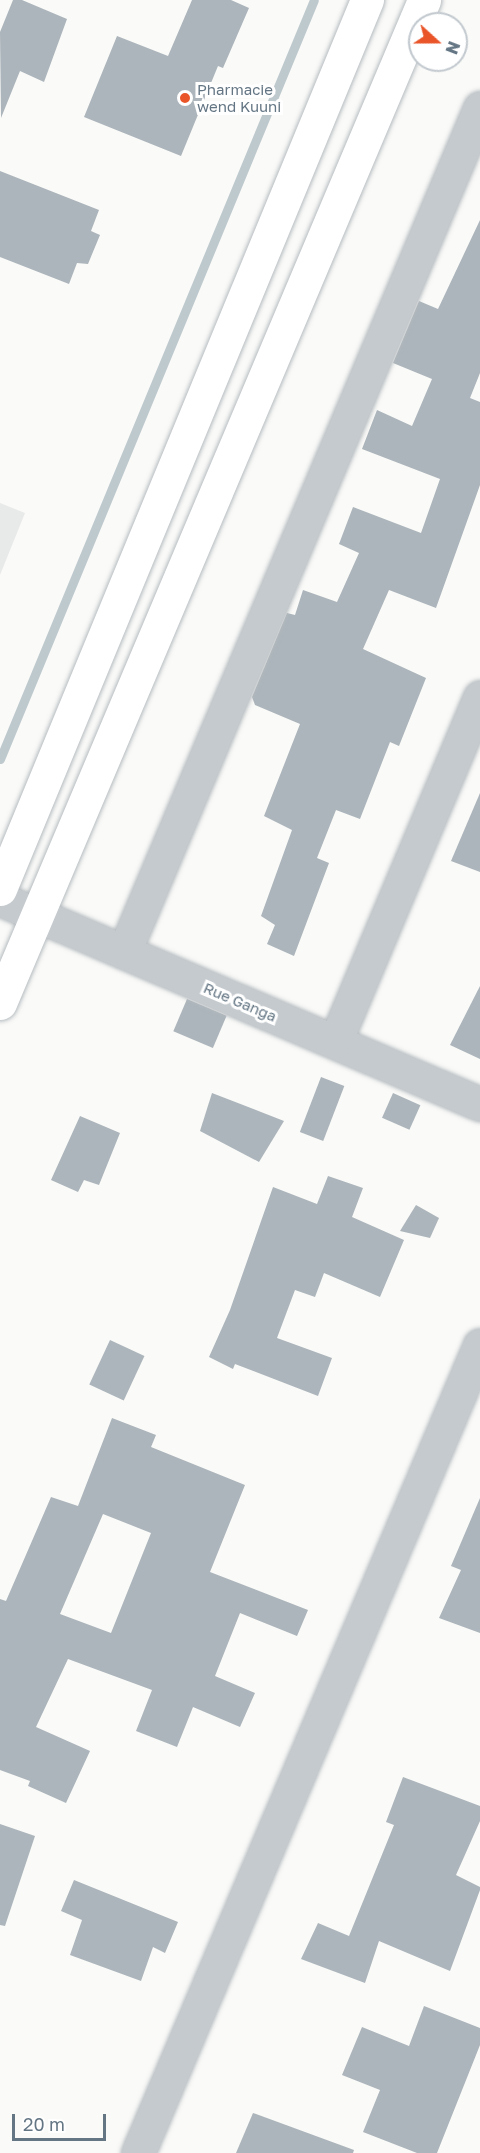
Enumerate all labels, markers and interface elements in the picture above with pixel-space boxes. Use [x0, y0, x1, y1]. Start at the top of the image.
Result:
north arrow [408, 12, 468, 72]
text: N [441, 38, 464, 57]
place label: Pharmacie wend Kuuni [197, 80, 281, 115]
marker: Pharmacie wend Kuuni [178, 91, 192, 105]
street label: Rue Ganga [201, 979, 279, 1025]
scale bar [15, 2102, 110, 2140]
text: 20 m [23, 2113, 65, 2135]

